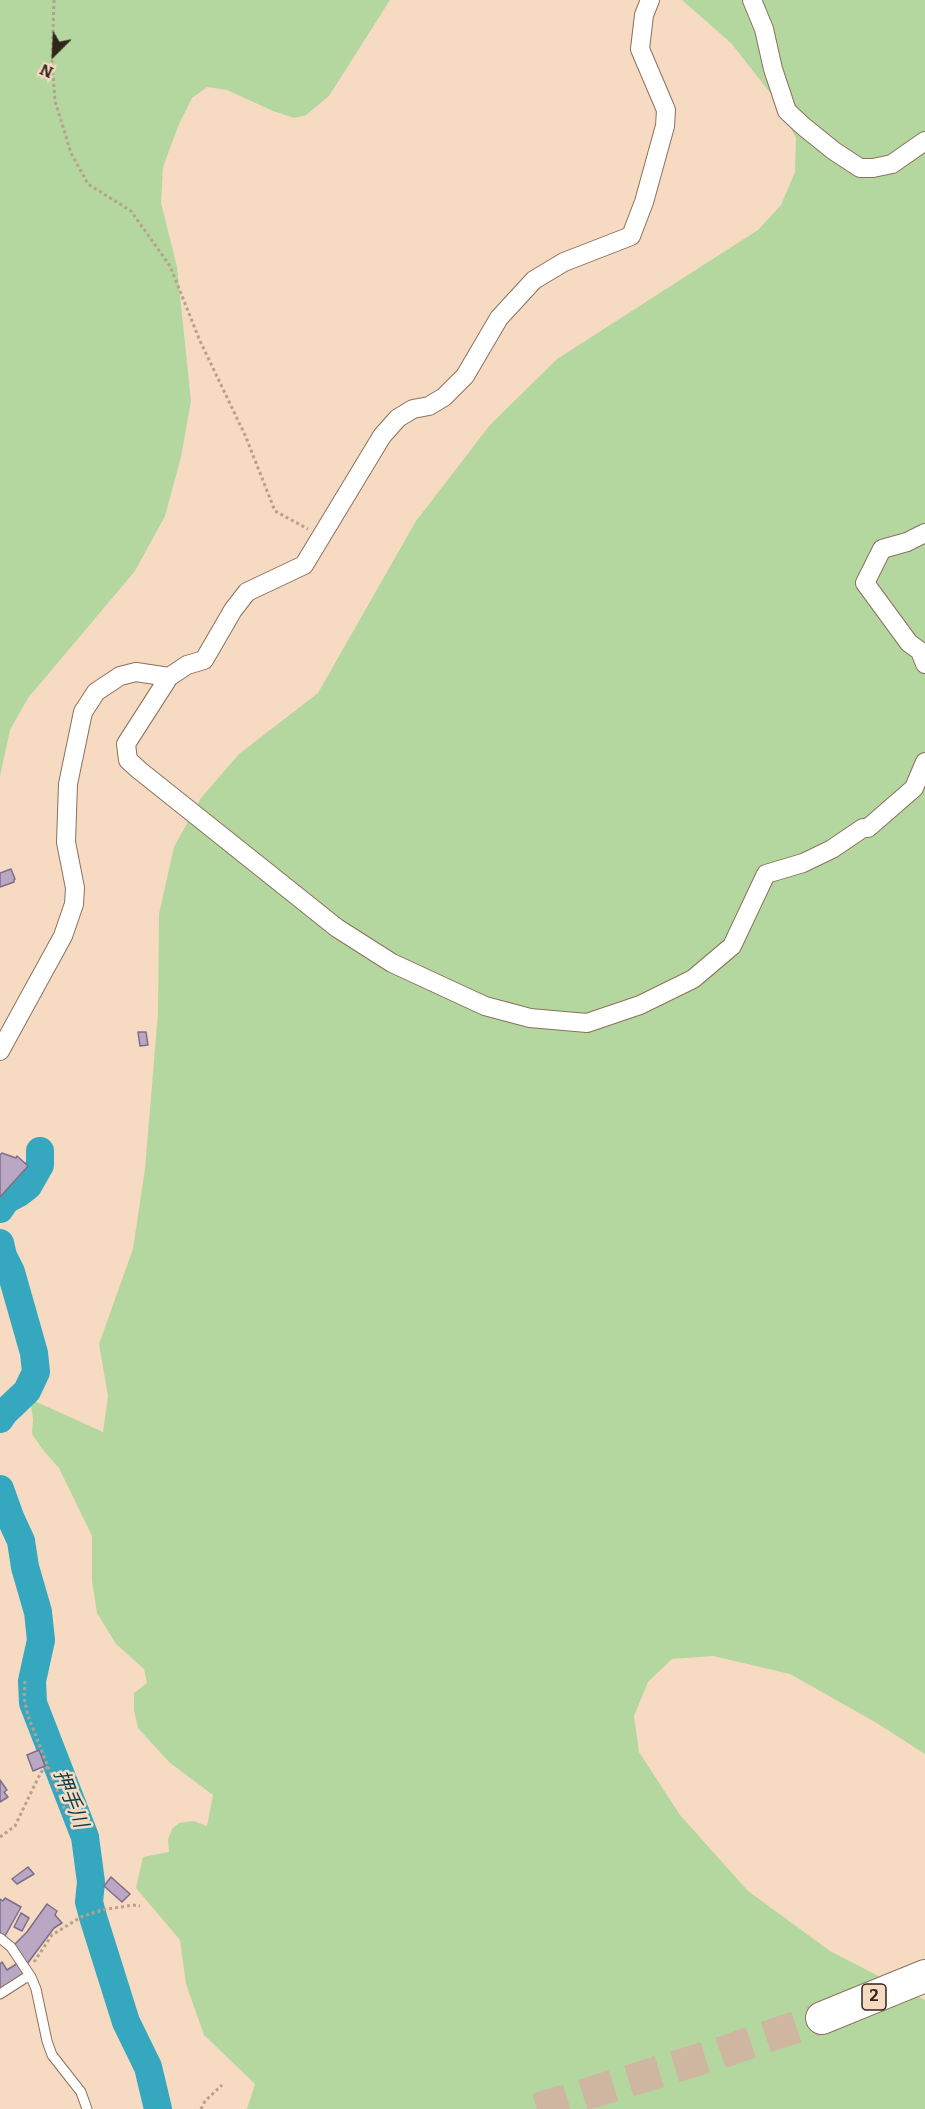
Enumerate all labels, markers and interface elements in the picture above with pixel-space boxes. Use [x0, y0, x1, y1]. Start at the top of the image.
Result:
north arrow [24, 24, 84, 84]
text: N [37, 60, 56, 82]
water label: 押手川 [48, 1767, 92, 1831]
road number: 2 [862, 1984, 886, 2010]

